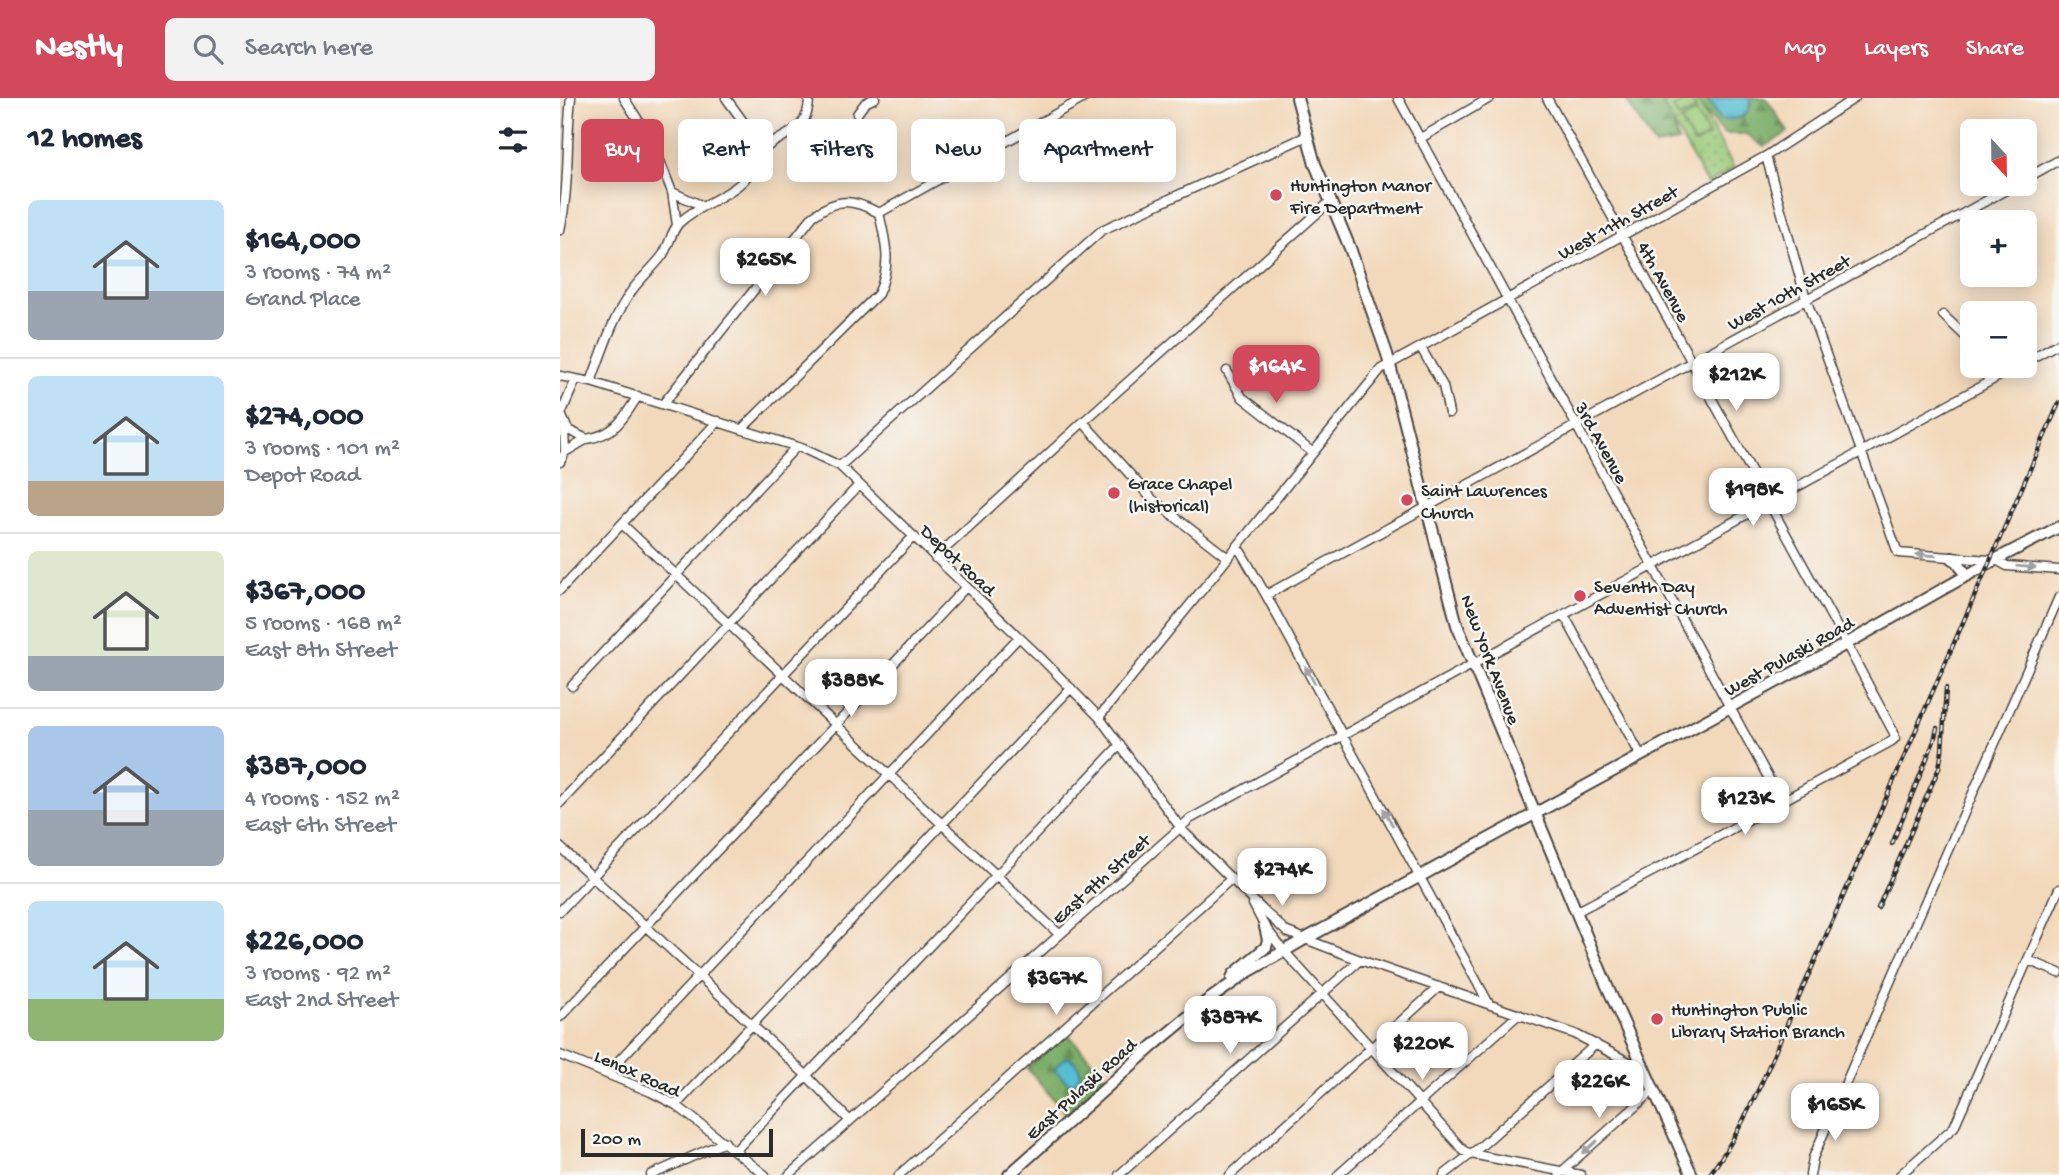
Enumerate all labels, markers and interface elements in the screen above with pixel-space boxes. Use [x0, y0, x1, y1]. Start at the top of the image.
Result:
search box [165, 18, 655, 81]
text: Nestly [35, 30, 123, 68]
icon: search [189, 30, 227, 68]
text: Search here [245, 34, 373, 65]
text: Map [1784, 35, 1826, 64]
text: Layers [1864, 35, 1928, 64]
text: Share [1966, 35, 2024, 64]
chip: Buy [581, 119, 664, 182]
chip: Rent [678, 119, 773, 182]
chip: Filters [787, 119, 897, 182]
chip: New [911, 119, 1005, 182]
chip: Apartment [1019, 119, 1176, 182]
north arrow [1960, 119, 2037, 196]
map controls [1960, 119, 2037, 378]
icon: filters [494, 121, 532, 159]
text: 12 homes [28, 123, 141, 158]
place label: Huntington Manor Fire Department [1289, 176, 1433, 221]
street label: West 11th Street [1555, 181, 1685, 267]
marker: Huntington Manor Fire Department [1268, 187, 1284, 203]
button: + [1960, 210, 2037, 287]
text: $164,000 [245, 225, 361, 260]
icon: home [84, 228, 168, 312]
pin: $265K [716, 238, 814, 298]
street label: 4th Avenue [1630, 238, 1694, 327]
text: $265K [736, 247, 794, 274]
street label: West 10th Street [1724, 250, 1857, 337]
text: 3 rooms · 74 m² [245, 260, 391, 287]
text: Grand Place [245, 287, 360, 314]
button: − [1960, 301, 2037, 378]
pin: $164K [1227, 345, 1325, 405]
text: $164K [1249, 354, 1303, 381]
pin: $212K [1687, 354, 1785, 413]
text: $212K [1709, 362, 1763, 389]
street label: 3rd Avenue [1568, 398, 1632, 489]
text: $274,000 [245, 401, 364, 436]
icon: home [84, 404, 168, 488]
text: 3 rooms · 101 m² [245, 436, 400, 463]
text: Depot Road [245, 463, 360, 490]
pin: $198K [1704, 468, 1802, 528]
place label: Grace Chapel (historical) [1128, 474, 1232, 519]
text: $198K [1725, 477, 1781, 504]
place label: Saint Lawrences Church [1421, 481, 1548, 526]
marker: Grace Chapel (historical) [1106, 485, 1122, 501]
marker: Saint Lawrences Church [1399, 492, 1415, 508]
street label: Depot Road [913, 519, 1001, 604]
one-way arrow [1914, 549, 1936, 560]
one-way arrow [2015, 562, 2037, 573]
text: $367,000 [245, 576, 365, 611]
place label: Seventh Day Adventist Church [1594, 577, 1727, 622]
icon: home [84, 579, 168, 663]
marker: Seventh Day Adventist Church [1572, 588, 1588, 604]
street label: New York Avenue [1453, 592, 1524, 728]
text: 5 rooms · 168 m² [245, 611, 402, 638]
street label: West Pulaski Road [1721, 612, 1860, 703]
text: East 8th Street [245, 638, 397, 665]
pin: $388K [802, 660, 900, 719]
one-way arrow [1304, 665, 1316, 685]
text: $388K [821, 668, 881, 695]
text: $387,000 [245, 751, 367, 786]
icon: home [84, 754, 168, 838]
pin: $123K [1696, 778, 1794, 837]
text: 4 rooms · 152 m² [245, 786, 400, 813]
text: $123K [1717, 786, 1773, 813]
one-way arrow [1382, 808, 1394, 827]
text: East 6th Street [245, 813, 396, 840]
street label: East 9th Street [1048, 829, 1158, 931]
pin: $274K [1233, 848, 1331, 908]
text: $274K [1253, 857, 1311, 884]
text: $226,000 [245, 926, 364, 961]
icon: home [84, 929, 168, 1013]
pin: $367K [1007, 958, 1105, 1017]
text: 3 rooms · 92 m² [245, 961, 391, 988]
text: $367K [1027, 966, 1085, 993]
text: East 2nd Street [245, 988, 398, 1015]
pin: $387K [1181, 996, 1279, 1056]
place label: Huntington Public Library Station Branch [1671, 1000, 1845, 1045]
text: $387K [1200, 1005, 1260, 1032]
marker: Huntington Public Library Station Branch [1649, 1011, 1665, 1027]
pin: $220K [1373, 1023, 1471, 1082]
text: $220K [1393, 1031, 1451, 1058]
street label: East Pulaski Road [1022, 1034, 1144, 1146]
street label: Lenox Road [590, 1046, 685, 1105]
pin: $226K [1550, 1060, 1648, 1120]
text: $226K [1570, 1069, 1628, 1096]
pin: $165K [1786, 1084, 1884, 1143]
text: $165K [1807, 1092, 1863, 1119]
scale bar [581, 1126, 774, 1158]
text: 200 m [592, 1129, 641, 1152]
one-way arrow [1581, 1139, 1598, 1154]

